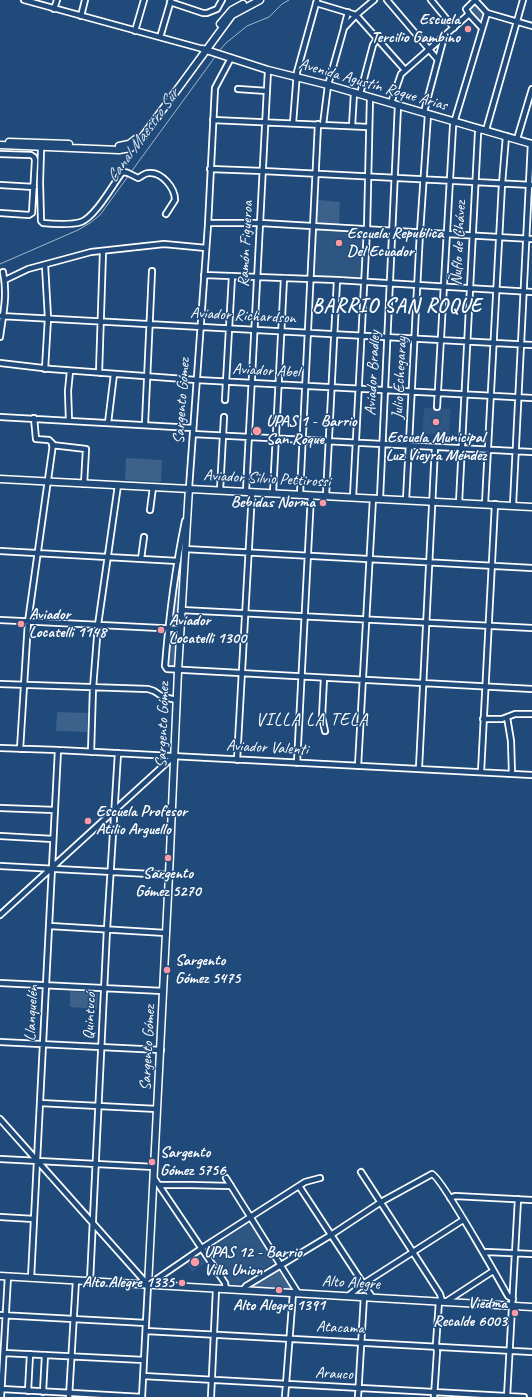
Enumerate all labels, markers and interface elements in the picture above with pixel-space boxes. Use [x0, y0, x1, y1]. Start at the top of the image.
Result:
place label: Escuela Tercilio Gambino [371, 10, 460, 48]
marker: Escuela Tercilio Gambino [463, 24, 473, 34]
street label: Avenida Agustín Roque Arias [297, 55, 449, 115]
water label: Canal Maestro Sur [102, 85, 184, 187]
street label: Ramón Figueroa [234, 200, 258, 288]
street label: Ñuflo de Chávez [447, 200, 471, 286]
place label: Escuela Republica Del Ecuador [347, 224, 443, 262]
marker: Escuela Republica Del Ecuador [334, 238, 344, 248]
district label: BARRIO SAN ROQUE [314, 295, 480, 319]
street label: Aviador Richardson [190, 304, 296, 328]
street label: Aviador Bradley [361, 330, 385, 416]
street label: Julio Echegaray [388, 336, 412, 420]
street label: Sargento Gómez [169, 357, 195, 445]
street label: Aviador Abel [232, 360, 300, 382]
place label: UPAS 1 - Barrio San Roque [266, 412, 357, 450]
marker: Escuela Municipal Luz Vieyra Méndez [431, 417, 441, 427]
marker: UPAS 1 - Barrio San Roque [251, 425, 263, 437]
place label: Escuela Municipal Luz Vieyra Méndez [386, 428, 486, 466]
street label: Aviador Silvio Pettirossi [203, 466, 331, 492]
place label: Bebidas Norma [231, 493, 315, 513]
marker: Bebidas Norma [318, 498, 328, 508]
place label: Aviador Locatelli 1148 [29, 605, 106, 643]
place label: Aviador Locatelli 1300 [169, 611, 246, 649]
marker: Aviador Locatelli 1148 [16, 619, 26, 629]
marker: Aviador Locatelli 1300 [156, 625, 166, 635]
street label: Sargento Gómez [152, 682, 174, 768]
district label: VILLA LA TELA [256, 709, 368, 731]
street label: Aviador Valenti [226, 736, 308, 760]
place label: Escuela Profesor Atilio Arguello [96, 802, 187, 840]
marker: Escuela Profesor Atilio Arguello [83, 816, 93, 826]
marker: Sargento Gómez 5270 [163, 853, 173, 863]
place label: Sargento Gómez 5270 [135, 864, 201, 902]
place label: Sargento Gómez 5475 [175, 951, 240, 989]
marker: Sargento Gómez 5475 [162, 965, 172, 975]
street label: Llanquelén [21, 984, 43, 1042]
street label: Quintucó [79, 992, 101, 1040]
street label: Sargento Gómez [136, 1005, 160, 1091]
place label: Sargento Gómez 5756 [160, 1143, 225, 1181]
marker: Sargento Gómez 5756 [147, 1157, 157, 1167]
place label: UPAS 12 - Barrio Villa Union [204, 1243, 302, 1281]
marker: UPAS 12 - Barrio Villa Union [189, 1256, 201, 1268]
street label: Alto Alegre [321, 1272, 381, 1294]
place label: Alto Alegre 1335 [82, 1273, 174, 1293]
marker: Alto Alegre 1335 [177, 1278, 187, 1288]
marker: Alto Alegre 1391 [274, 1285, 284, 1295]
place label: Viedma Recalde 6003 [433, 1294, 507, 1332]
place label: Alto Alegre 1391 [233, 1296, 325, 1316]
marker: Viedma Recalde 6003 [510, 1308, 520, 1318]
street label: Atacama [316, 1317, 364, 1339]
street label: Arauco [315, 1363, 353, 1385]

